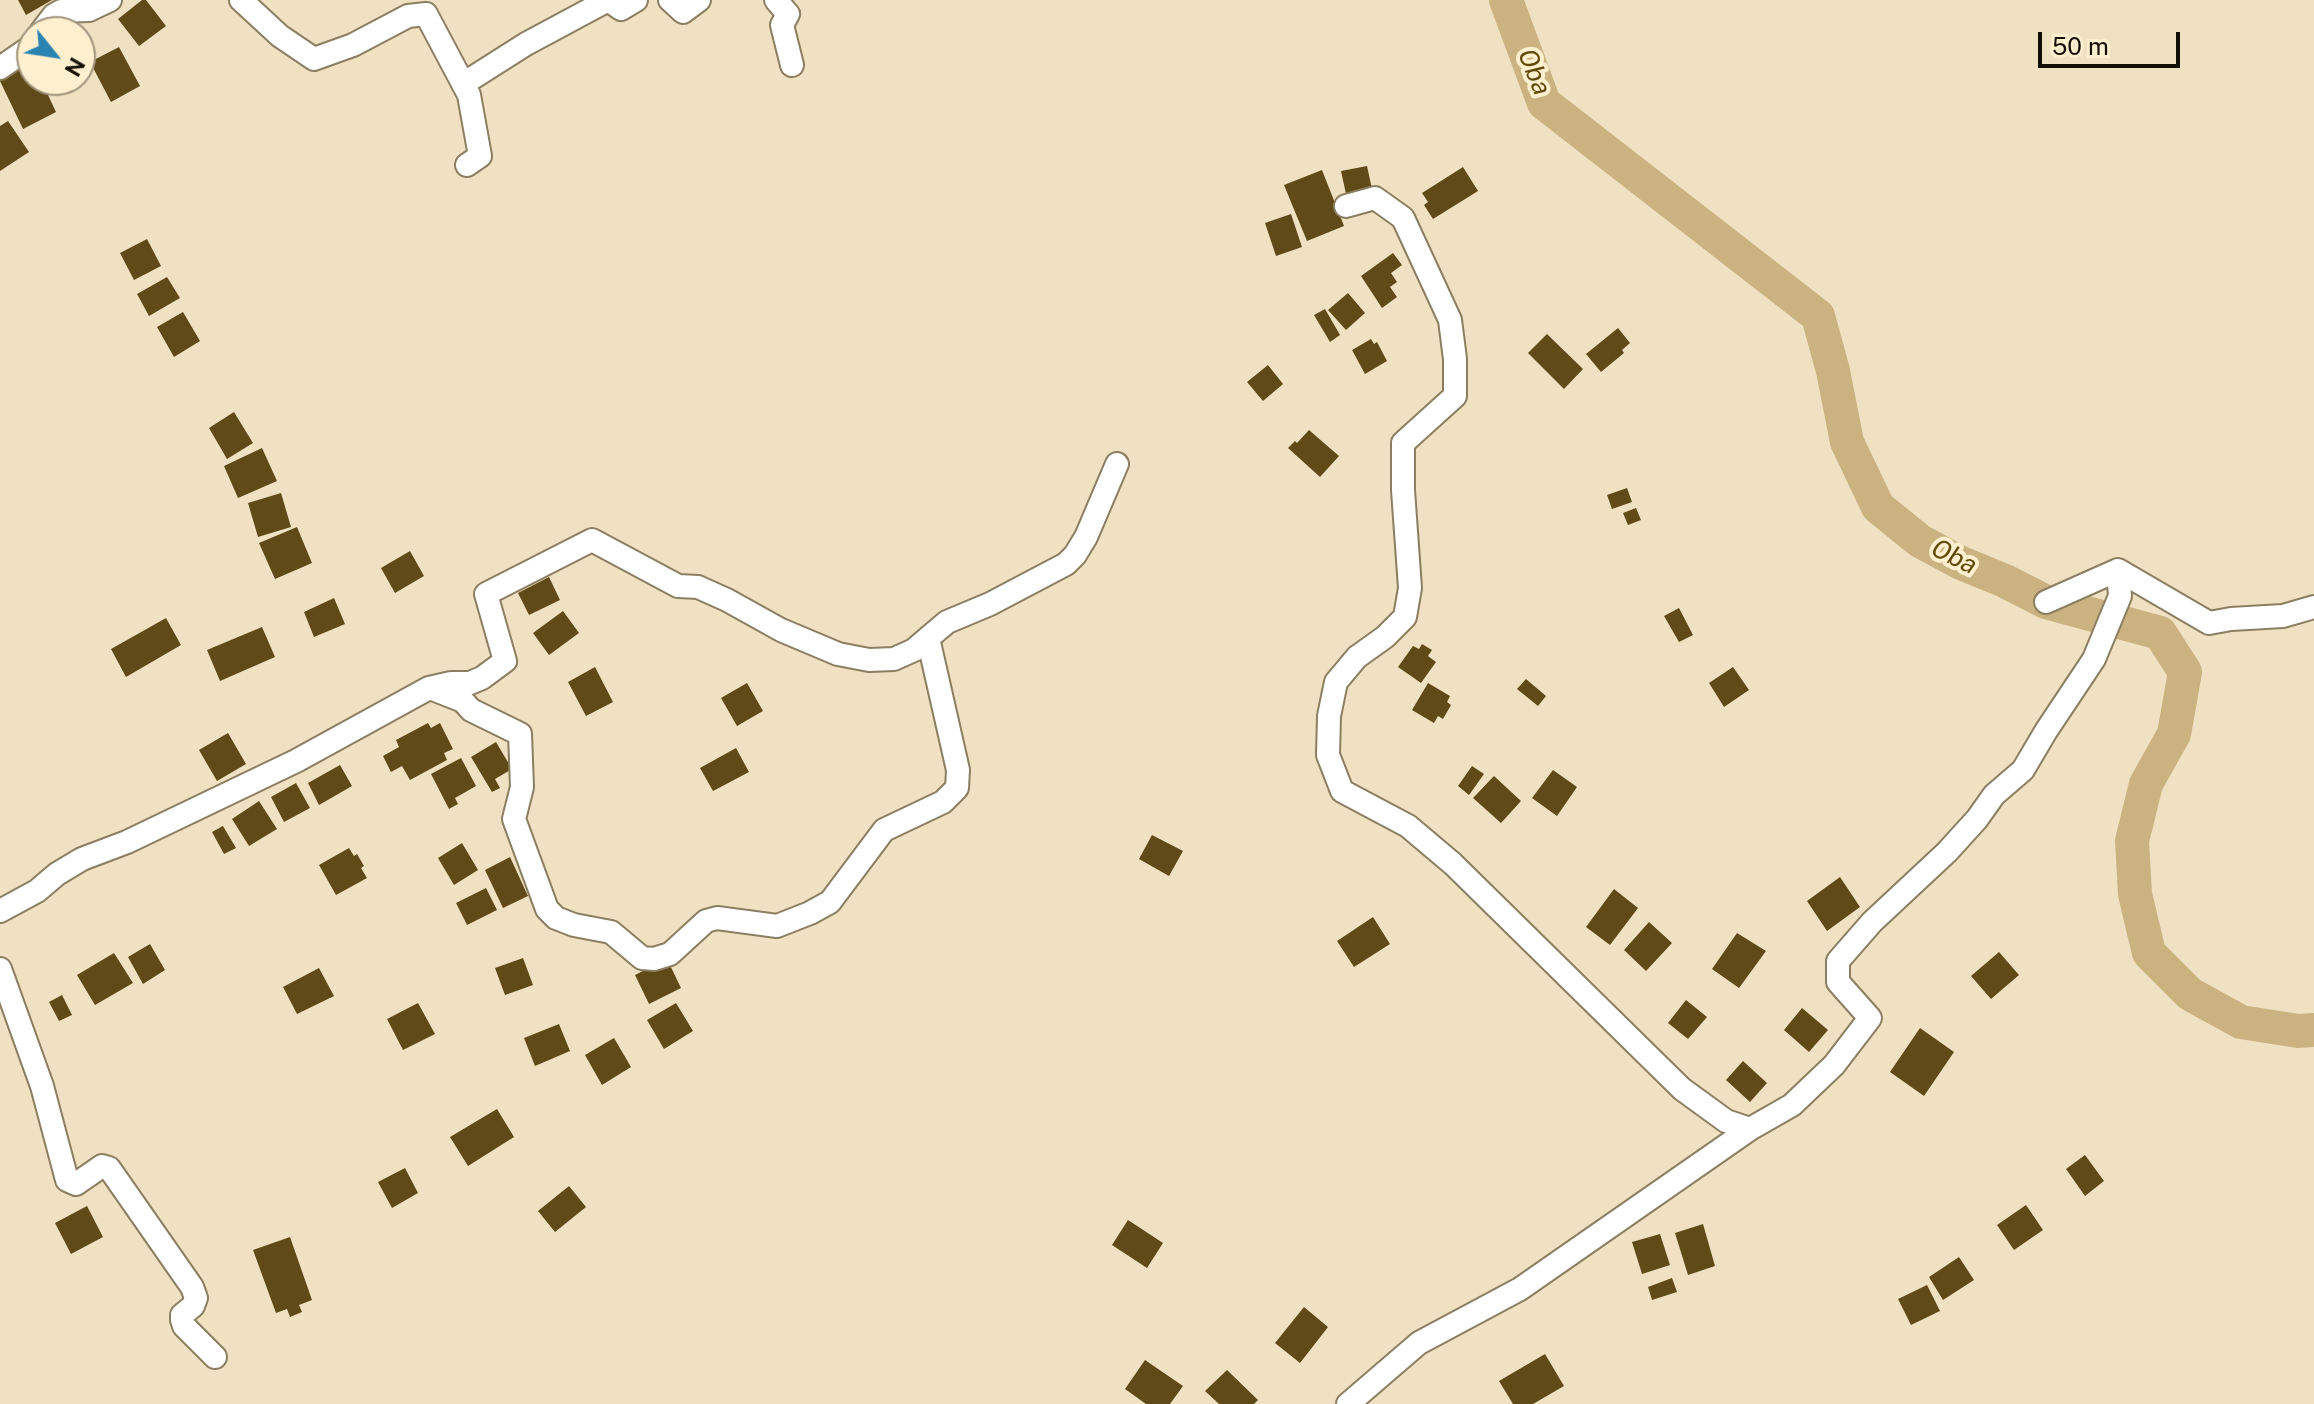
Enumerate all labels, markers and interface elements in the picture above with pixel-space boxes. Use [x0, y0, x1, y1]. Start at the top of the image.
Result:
north arrow [16, 16, 96, 96]
scale bar [2042, 16, 2184, 66]
text: 50 m [2052, 32, 2109, 60]
water label: Oba [1511, 44, 1557, 100]
text: N [59, 53, 91, 81]
water label: Oba [1926, 533, 1982, 581]

